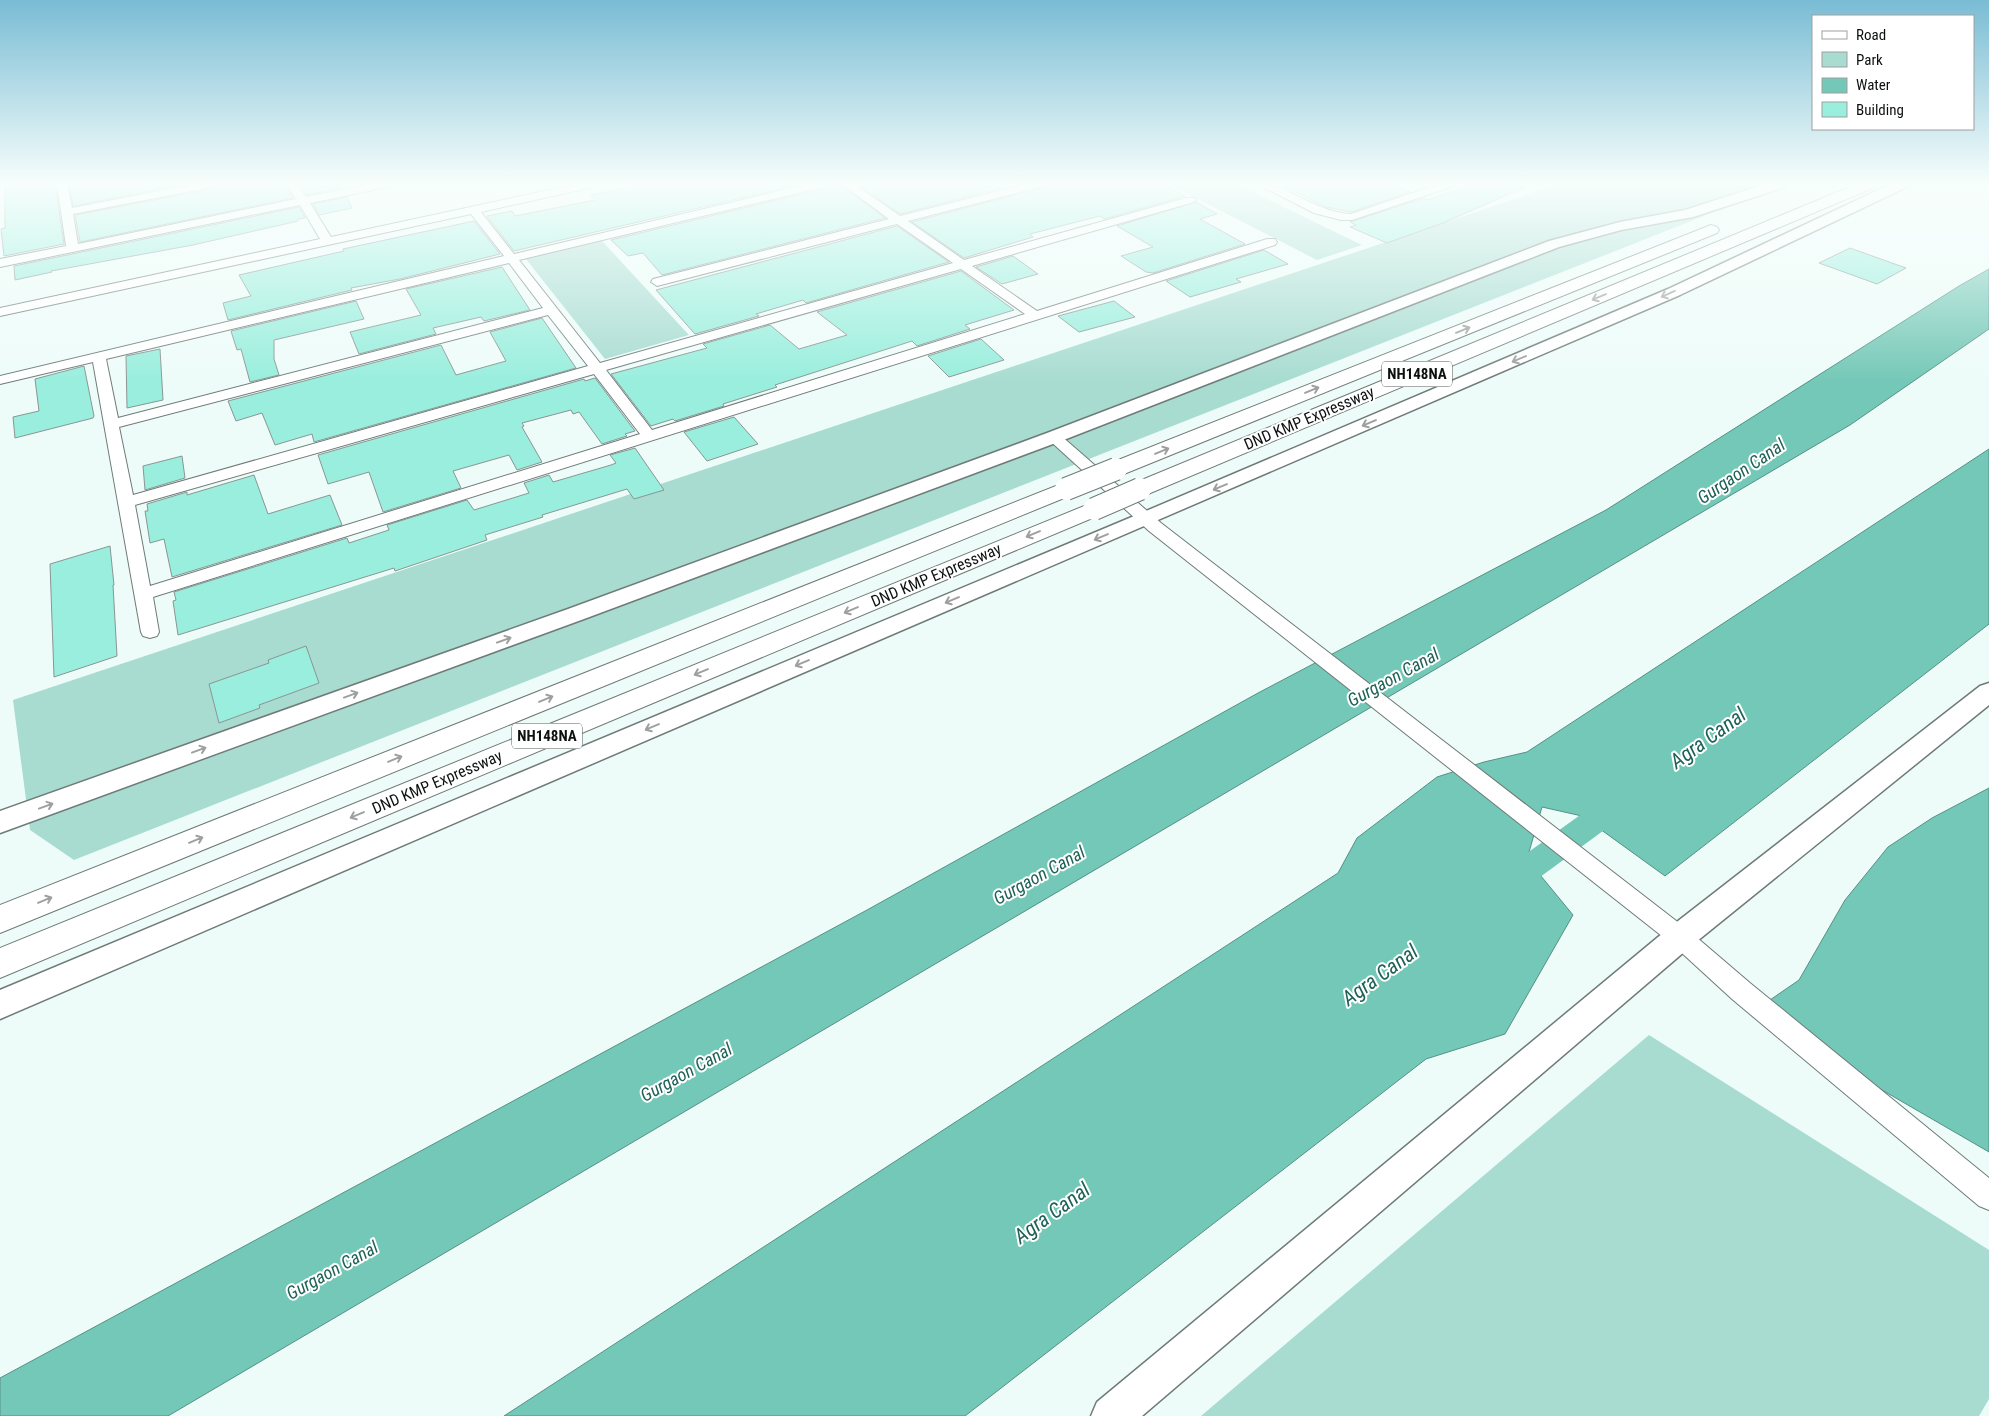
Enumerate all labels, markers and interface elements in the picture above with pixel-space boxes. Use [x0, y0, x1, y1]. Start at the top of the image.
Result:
legend [1812, 15, 1974, 130]
text: Road [1856, 26, 1886, 44]
text: Park [1856, 51, 1883, 69]
text: Water [1856, 76, 1891, 94]
text: Building [1856, 101, 1904, 119]
one-way arrow [1661, 290, 1676, 300]
one-way arrow [1592, 293, 1607, 303]
one-way arrow [1455, 325, 1470, 334]
one-way arrow [1512, 354, 1527, 364]
road number: NH148NA [1382, 362, 1452, 386]
street label: DND KMP Expressway [1241, 382, 1377, 454]
one-way arrow [1305, 385, 1320, 394]
one-way arrow [1362, 418, 1377, 428]
water label: Gurgaon Canal [1693, 433, 1790, 508]
one-way arrow [1154, 446, 1169, 455]
one-way arrow [1213, 482, 1228, 492]
one-way arrow [1026, 530, 1041, 539]
one-way arrow [1094, 534, 1109, 543]
street label: DND KMP Expressway [868, 539, 1004, 611]
one-way arrow [945, 596, 960, 605]
one-way arrow [844, 605, 859, 615]
one-way arrow [496, 635, 511, 644]
water label: Gurgaon Canal [1344, 643, 1443, 711]
one-way arrow [795, 659, 810, 669]
one-way arrow [694, 668, 709, 678]
one-way arrow [343, 690, 359, 699]
one-way arrow [538, 693, 553, 703]
water label: Agra Canal [1665, 702, 1751, 774]
one-way arrow [645, 723, 661, 732]
road number: NH148NA [512, 724, 582, 748]
one-way arrow [190, 745, 206, 754]
street label: DND KMP Expressway [369, 746, 505, 818]
one-way arrow [388, 754, 403, 763]
one-way arrow [38, 801, 53, 810]
one-way arrow [350, 811, 365, 820]
one-way arrow [188, 834, 203, 844]
water label: Gurgaon Canal [990, 841, 1089, 909]
one-way arrow [37, 895, 52, 905]
water label: Agra Canal [1337, 939, 1423, 1011]
water label: Gurgaon Canal [637, 1038, 736, 1106]
water label: Agra Canal [1009, 1177, 1095, 1249]
water label: Gurgaon Canal [283, 1236, 382, 1304]

